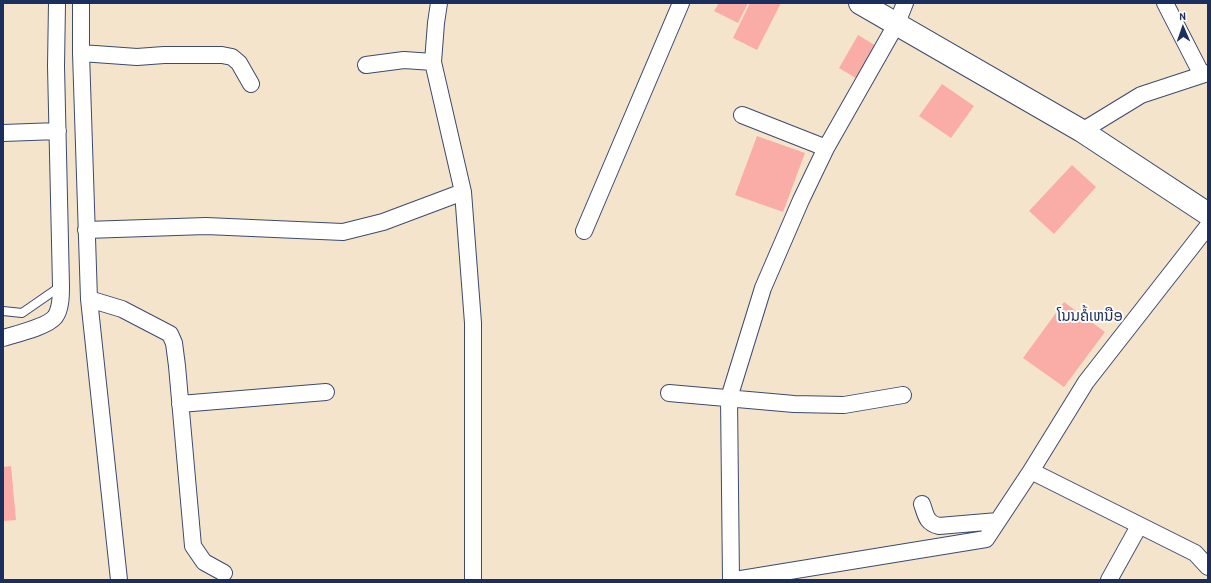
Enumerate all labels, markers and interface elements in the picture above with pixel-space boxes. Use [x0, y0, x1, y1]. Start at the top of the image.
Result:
north arrow [1163, 8, 1203, 48]
text: N [1179, 9, 1186, 23]
district label: ໂນນຄໍ້ເຫນືອ [1057, 308, 1123, 326]

